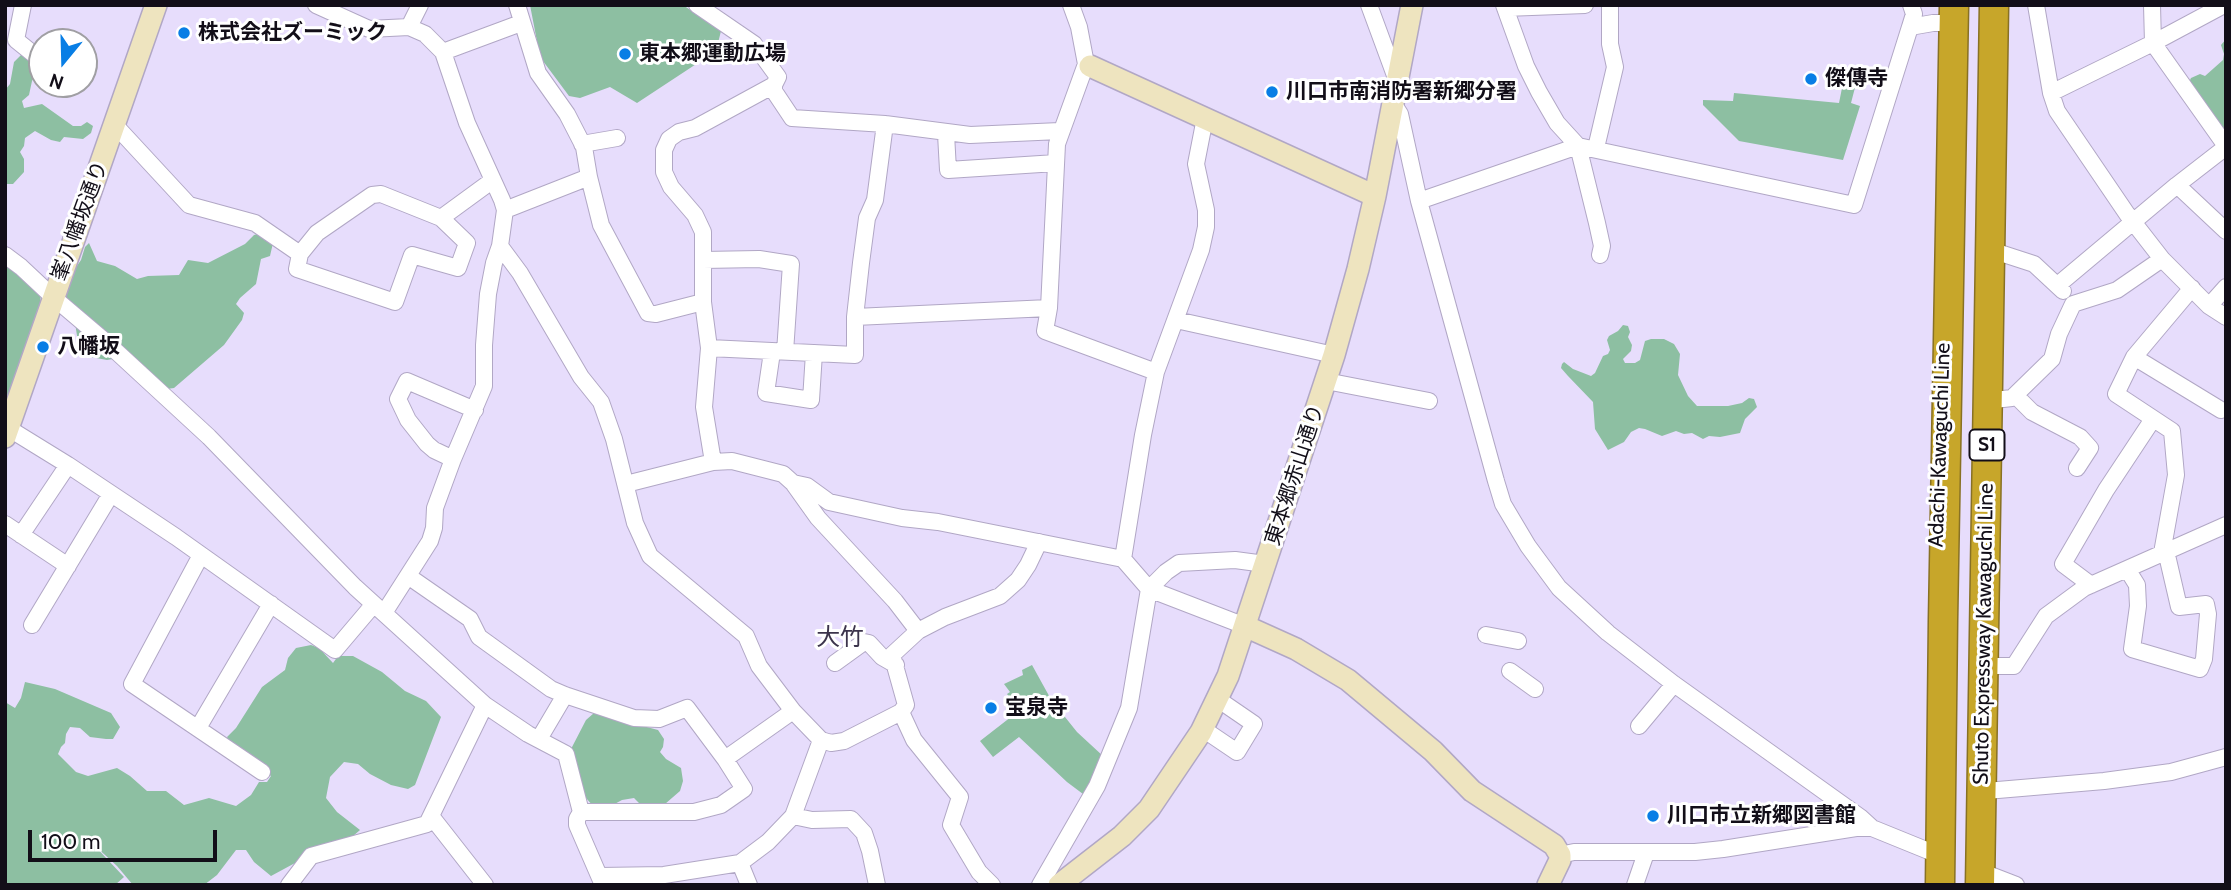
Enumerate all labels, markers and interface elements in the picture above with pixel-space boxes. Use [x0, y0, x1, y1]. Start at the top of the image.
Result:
place label: 株式会社ズーミック [198, 20, 387, 46]
marker: 株式会社ズーミック [176, 25, 192, 41]
north arrow [28, 28, 98, 98]
place label: 東本郷運動広場 [639, 41, 786, 67]
marker: 東本郷運動広場 [617, 46, 633, 62]
place label: 傑傳寺 [1825, 66, 1888, 92]
text: N [47, 68, 67, 94]
marker: 傑傳寺 [1803, 71, 1819, 87]
place label: 川口市南消防署新郷分署 [1286, 79, 1517, 105]
marker: 川口市南消防署新郷分署 [1264, 84, 1280, 100]
street label: 峯八幡坂通り [47, 157, 113, 285]
place label: 八幡坂 [57, 334, 120, 360]
marker: 八幡坂 [35, 339, 51, 355]
street label: Adachi-Kawaguchi Line [1924, 342, 1956, 548]
street label: 東本郷赤山通り [1260, 401, 1330, 549]
road number: S1 [1969, 430, 2004, 460]
street label: Shuto Expressway Kawaguchi Line [1969, 483, 1999, 785]
district label: 大竹 [816, 624, 864, 652]
place label: 宝泉寺 [1005, 695, 1068, 721]
marker: 宝泉寺 [983, 700, 999, 716]
place label: 川口市立新郷図書館 [1667, 803, 1856, 829]
marker: 川口市立新郷図書館 [1645, 808, 1661, 824]
scale bar [32, 816, 220, 860]
text: 100 m [41, 829, 100, 854]

